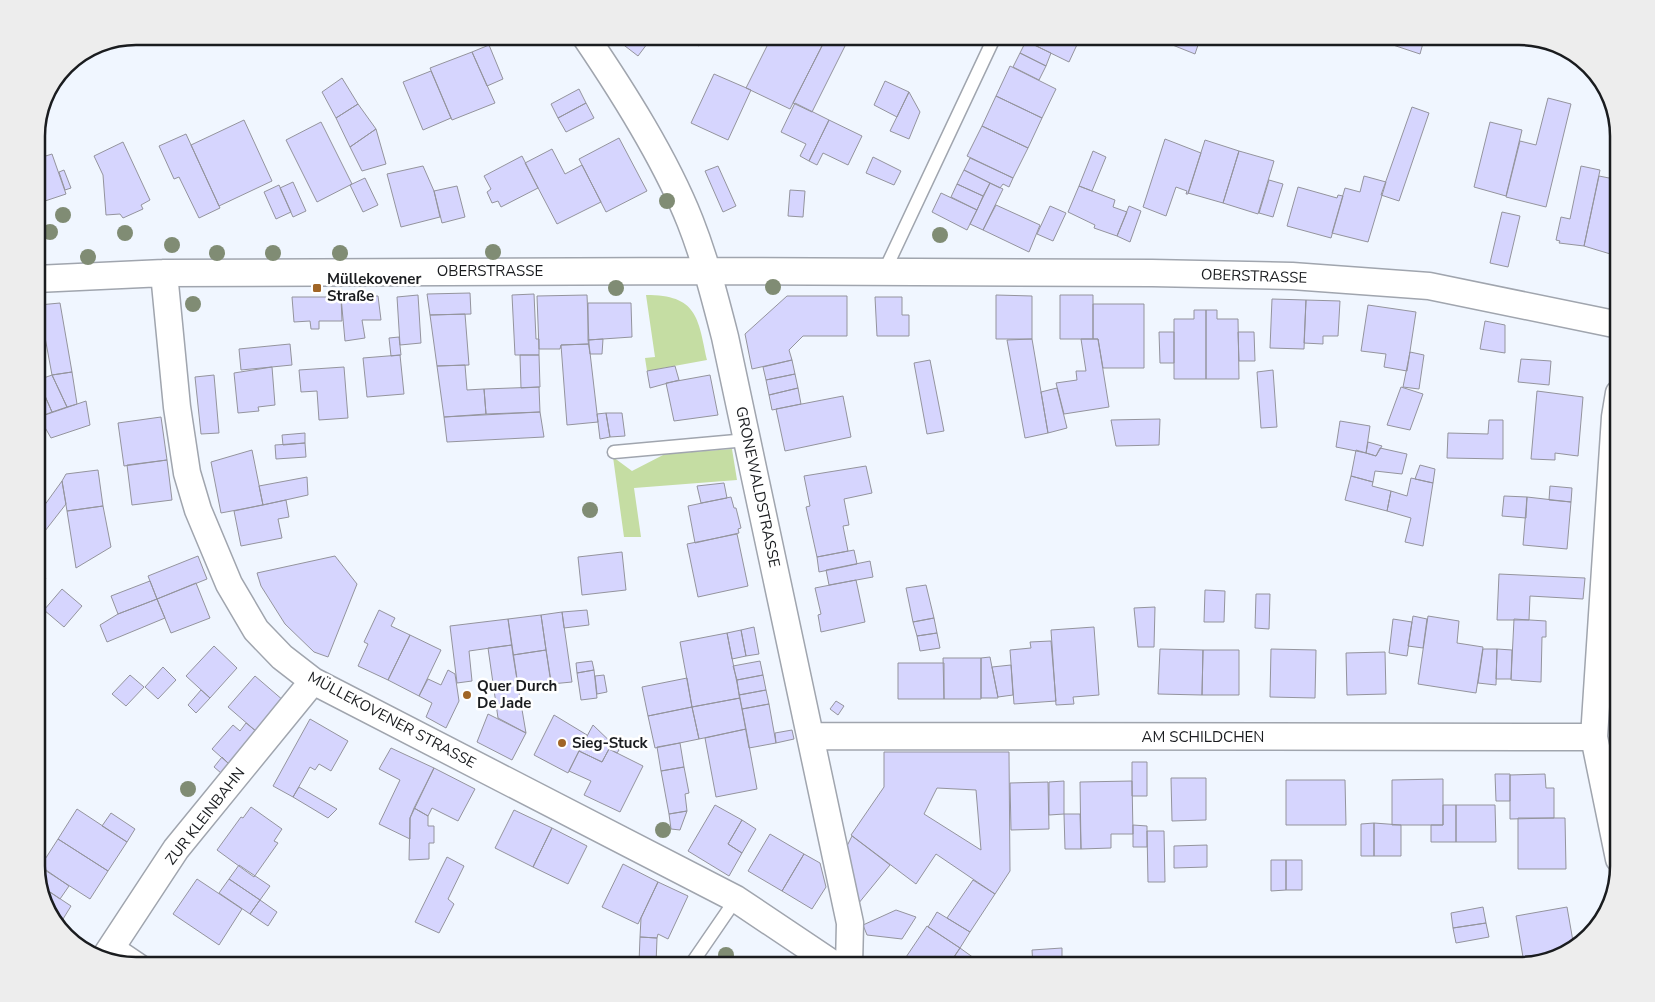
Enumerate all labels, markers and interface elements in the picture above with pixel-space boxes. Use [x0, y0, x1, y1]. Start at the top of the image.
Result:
street label: OBERSTRASSE [437, 261, 543, 281]
street label: OBERSTRASSE [1201, 264, 1307, 288]
place label: Müllekovener Straße [327, 269, 422, 306]
marker: Müllekovener Straße [311, 282, 323, 294]
street label: GRONEWALDSTRASSE [731, 405, 785, 569]
street label: MÜLLEKOVENER STRASSE [304, 667, 480, 773]
place label: Quer Durch De Jade [477, 676, 557, 713]
marker: Quer Durch De Jade [461, 689, 473, 701]
street label: AM SCHILDCHEN [1142, 727, 1264, 747]
place label: Sieg-Stuck [572, 733, 649, 753]
marker: Sieg-Stuck [556, 737, 568, 749]
street label: ZUR KLEINBAHN [161, 763, 249, 869]

